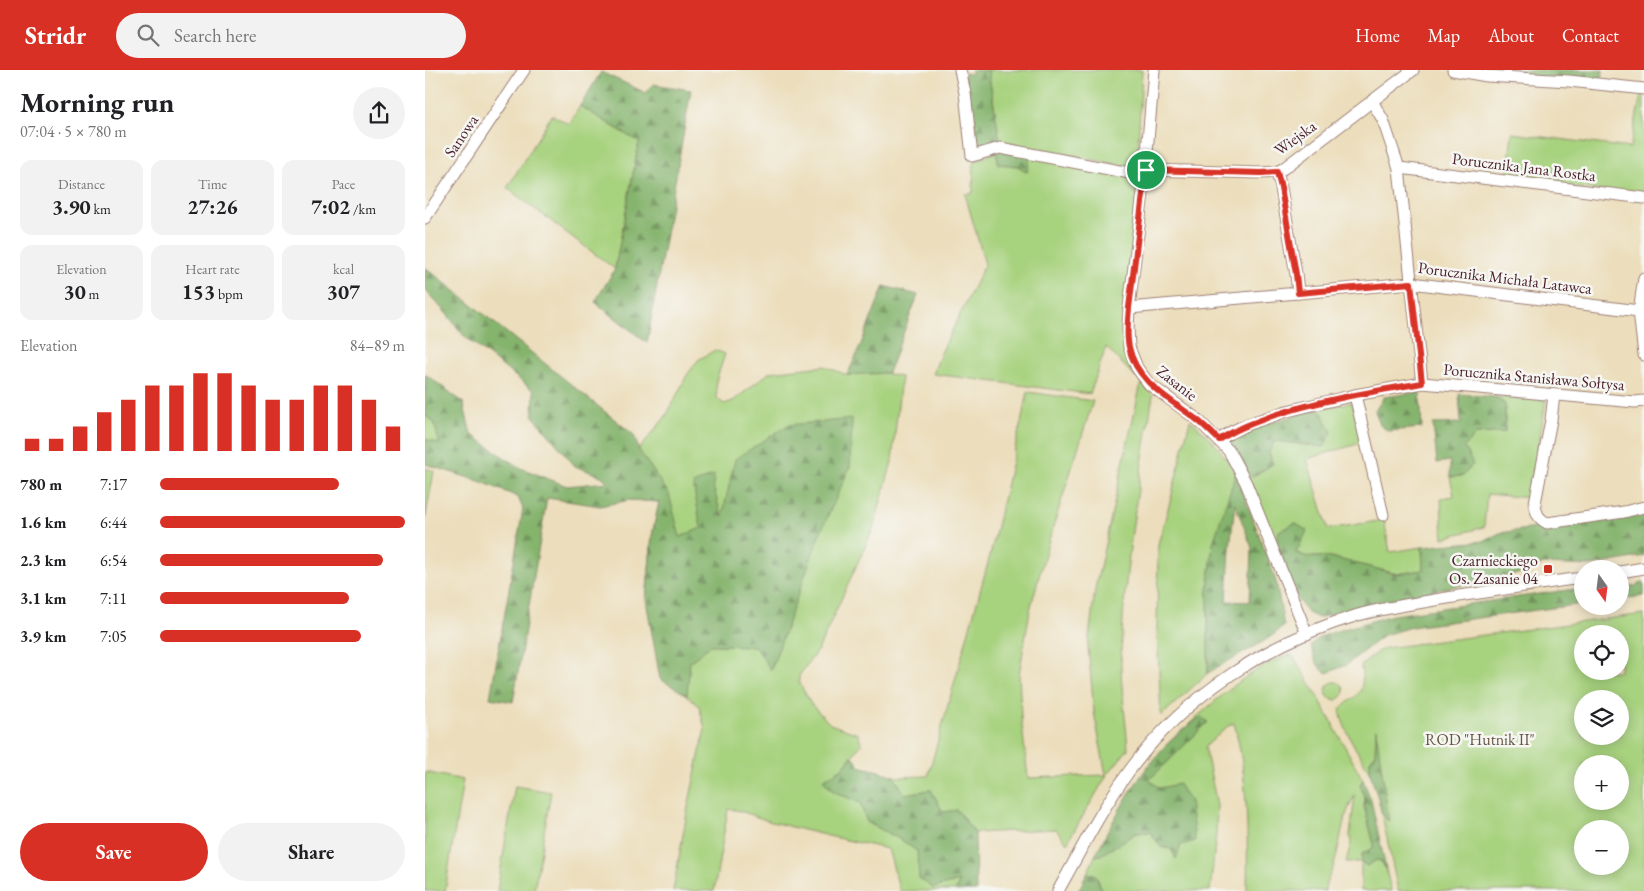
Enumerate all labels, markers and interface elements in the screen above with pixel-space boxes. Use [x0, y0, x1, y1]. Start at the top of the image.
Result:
search box [116, 13, 466, 58]
text: Stridr [25, 20, 86, 51]
icon: search [134, 21, 162, 49]
text: Search here [174, 23, 257, 48]
text: Home [1355, 24, 1400, 47]
text: Map [1428, 24, 1460, 47]
text: About [1488, 24, 1534, 47]
text: Contact [1562, 24, 1619, 47]
text: Morning run [20, 84, 174, 120]
button: share [353, 87, 405, 139]
street label: Sanowa [439, 110, 483, 161]
street label: Wiejska [1270, 115, 1321, 160]
text: 07:04 · 5 × 780 m [20, 121, 127, 142]
street label: Porucznika Jana Rostka [1451, 148, 1598, 186]
pin [1125, 149, 1167, 191]
icon: arrive [1132, 156, 1160, 184]
text: Distance [58, 175, 105, 193]
text: Time [198, 175, 227, 193]
text: Pace [332, 175, 355, 193]
text: 3.90 [52, 193, 91, 220]
text: 27:26 [187, 193, 238, 220]
text: 7:02 [311, 193, 350, 220]
text: km [91, 200, 111, 218]
text: /km [350, 200, 376, 218]
street label: Porucznika Michała Latawca [1417, 257, 1594, 299]
text: Elevation [56, 260, 107, 278]
text: Heart rate [185, 260, 240, 278]
text: kcal [333, 260, 354, 278]
text: 30 [64, 278, 86, 305]
text: 153 [182, 278, 215, 305]
text: 307 [327, 278, 360, 305]
text: m [86, 285, 99, 303]
text: bpm [215, 285, 243, 303]
text: Elevation [20, 335, 78, 356]
text: 84–89 m [350, 335, 405, 356]
street label: Porucznika Stanisława Sołtysa [1443, 359, 1626, 395]
street label: Zasanie [1152, 361, 1202, 405]
text: 780 m [20, 474, 62, 495]
text: 7:17 [100, 474, 127, 495]
text: 1.6 km [20, 512, 66, 533]
text: 6:44 [100, 512, 127, 533]
text: 2.3 km [20, 550, 66, 571]
text: 6:54 [100, 550, 127, 571]
place label: Czarnieckiego Os. Zasanie 04 [1449, 550, 1538, 589]
north arrow [1574, 560, 1629, 615]
map controls [1574, 560, 1629, 875]
marker: Czarnieckiego Os. Zasanie 04 [1542, 563, 1554, 575]
text: 3.1 km [20, 588, 66, 609]
text: 7:11 [100, 588, 127, 609]
button: locate [1574, 625, 1629, 680]
text: 3.9 km [20, 626, 66, 647]
text: 7:05 [100, 626, 127, 647]
button: layers [1574, 690, 1629, 745]
park label: ROD "Hutnik II" [1425, 729, 1535, 750]
button: + [1574, 755, 1629, 810]
button: − [1574, 820, 1629, 875]
button: Save [20, 823, 208, 881]
button: Share [218, 823, 405, 881]

